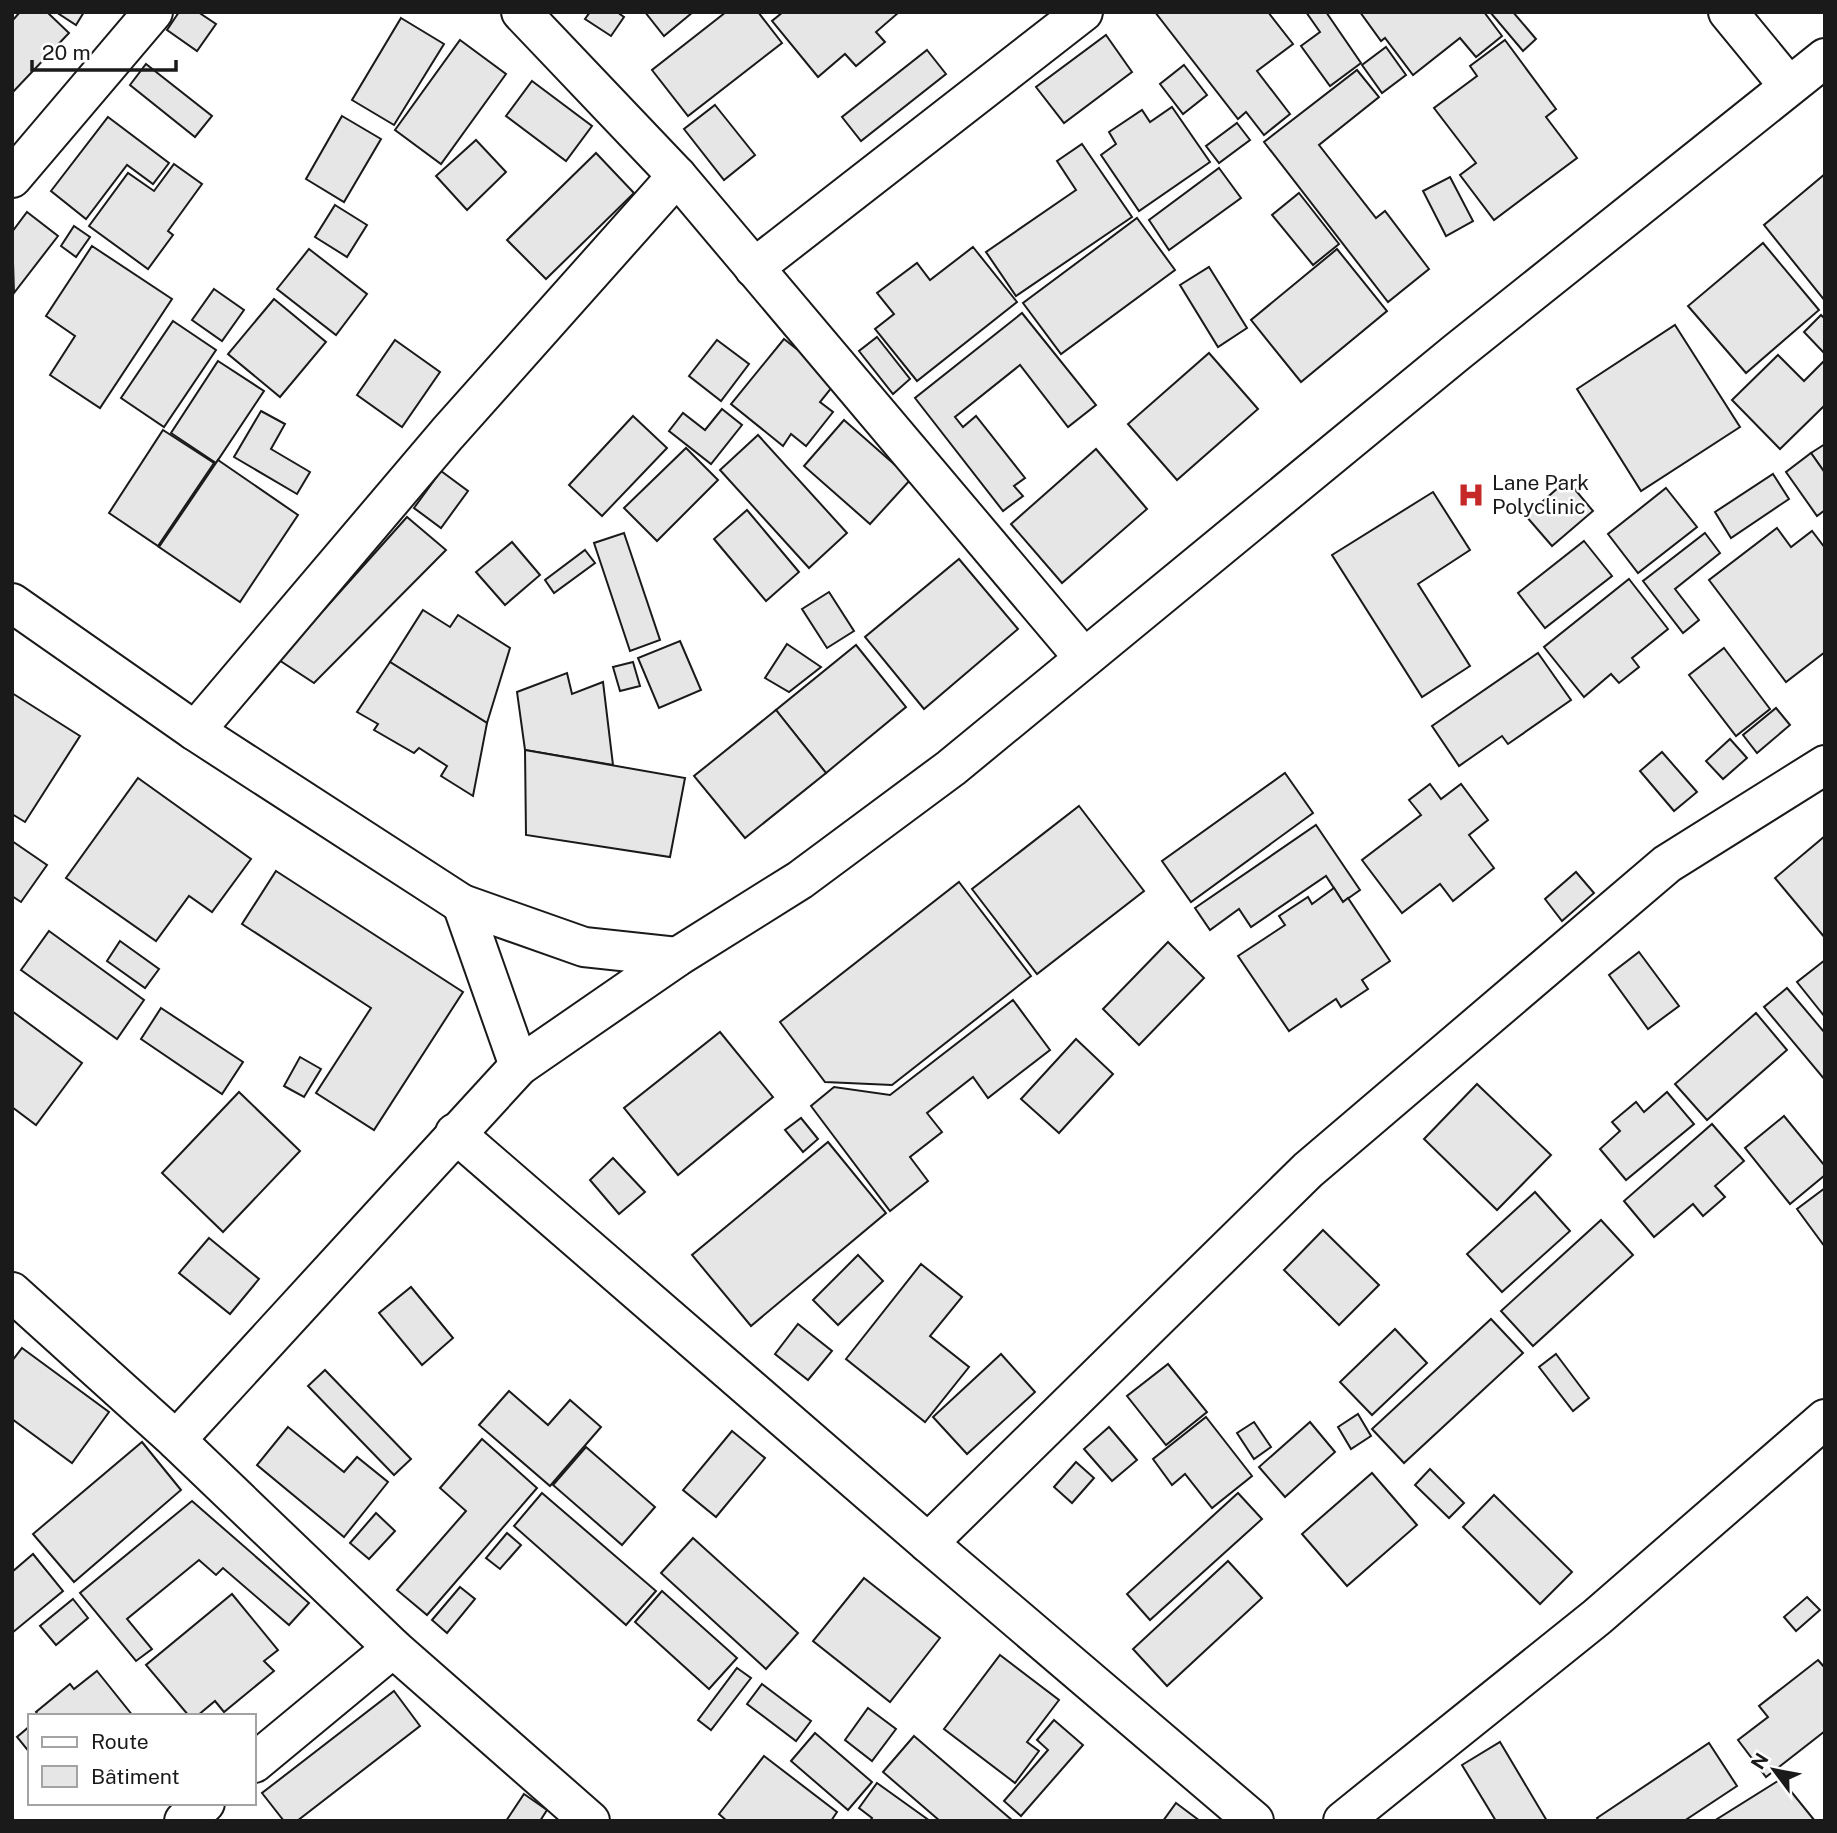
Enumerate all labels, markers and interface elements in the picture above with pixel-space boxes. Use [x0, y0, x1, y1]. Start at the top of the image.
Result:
scale bar [32, 28, 175, 72]
text: 20 m [42, 40, 91, 65]
place label: Lane Park Polyclinic [1492, 470, 1589, 519]
hospital icon: Lane Park Polyclinic [1456, 480, 1486, 510]
legend [28, 1714, 256, 1805]
text: Route [91, 1729, 149, 1754]
north arrow [1739, 1735, 1809, 1805]
text: N [1746, 1749, 1773, 1773]
text: Bâtiment [91, 1764, 180, 1789]

